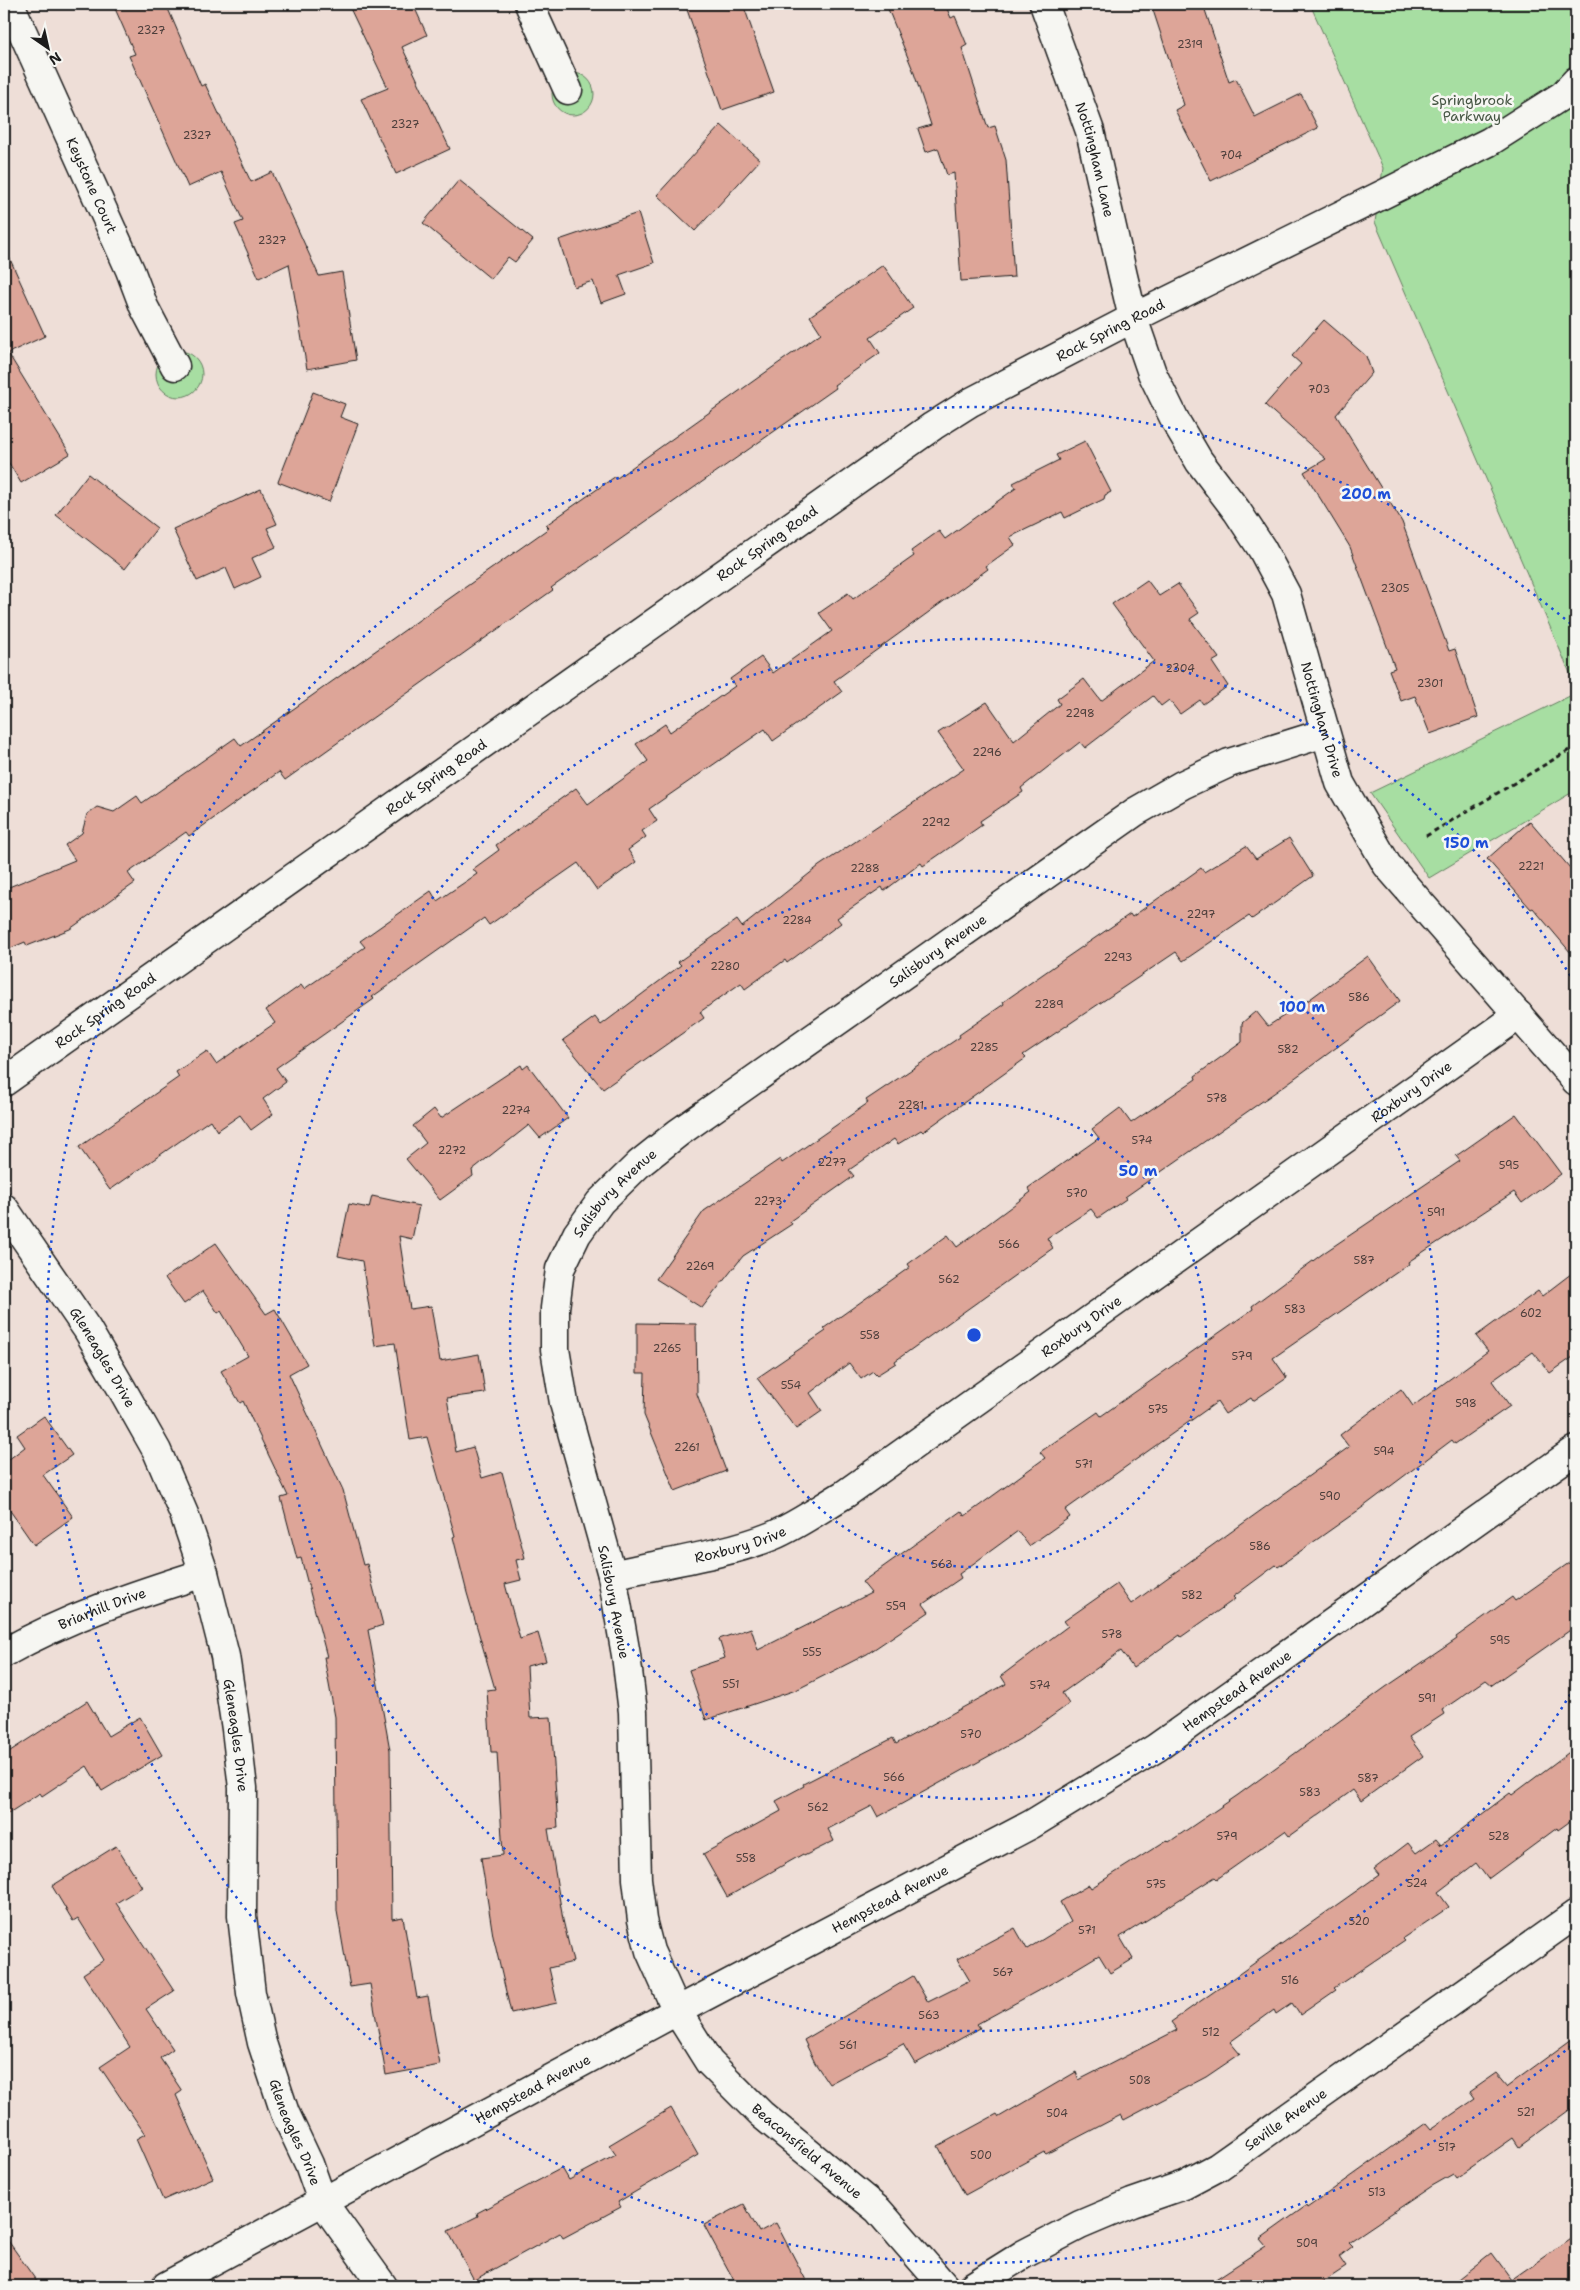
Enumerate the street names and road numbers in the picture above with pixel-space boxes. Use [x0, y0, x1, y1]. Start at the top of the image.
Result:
street label: Nottingham Lane [1071, 100, 1118, 219]
street label: Keystone Court [62, 135, 121, 236]
street label: Rock Spring Road [1053, 295, 1168, 365]
street label: Rock Spring Road [713, 501, 821, 585]
street label: Nottingham Drive [1297, 660, 1347, 780]
street label: Rock Spring Road [382, 735, 490, 819]
street label: Salisbury Avenue [885, 910, 990, 991]
street label: Rock Spring Road [51, 969, 159, 1052]
street label: Roxbury Drive [1367, 1057, 1455, 1126]
street label: Salisbury Avenue [569, 1145, 660, 1241]
street label: Roxbury Drive [1037, 1291, 1125, 1361]
street label: Gleneagles Drive [66, 1304, 140, 1411]
street label: Roxbury Drive [693, 1522, 789, 1567]
street label: Salisbury Avenue [594, 1544, 634, 1660]
street label: Briarhill Drive [55, 1583, 148, 1634]
street label: Hempstead Avenue [1179, 1646, 1295, 1736]
street label: Gleneagles Drive [220, 1678, 252, 1793]
street label: Hempstead Avenue [828, 1861, 952, 1937]
street label: Hempstead Avenue [471, 2050, 594, 2127]
street label: Gleneagles Drive [265, 2077, 325, 2188]
street label: Seville Avenue [1241, 2084, 1330, 2155]
street label: Beaconsfield Avenue [748, 2099, 866, 2203]

